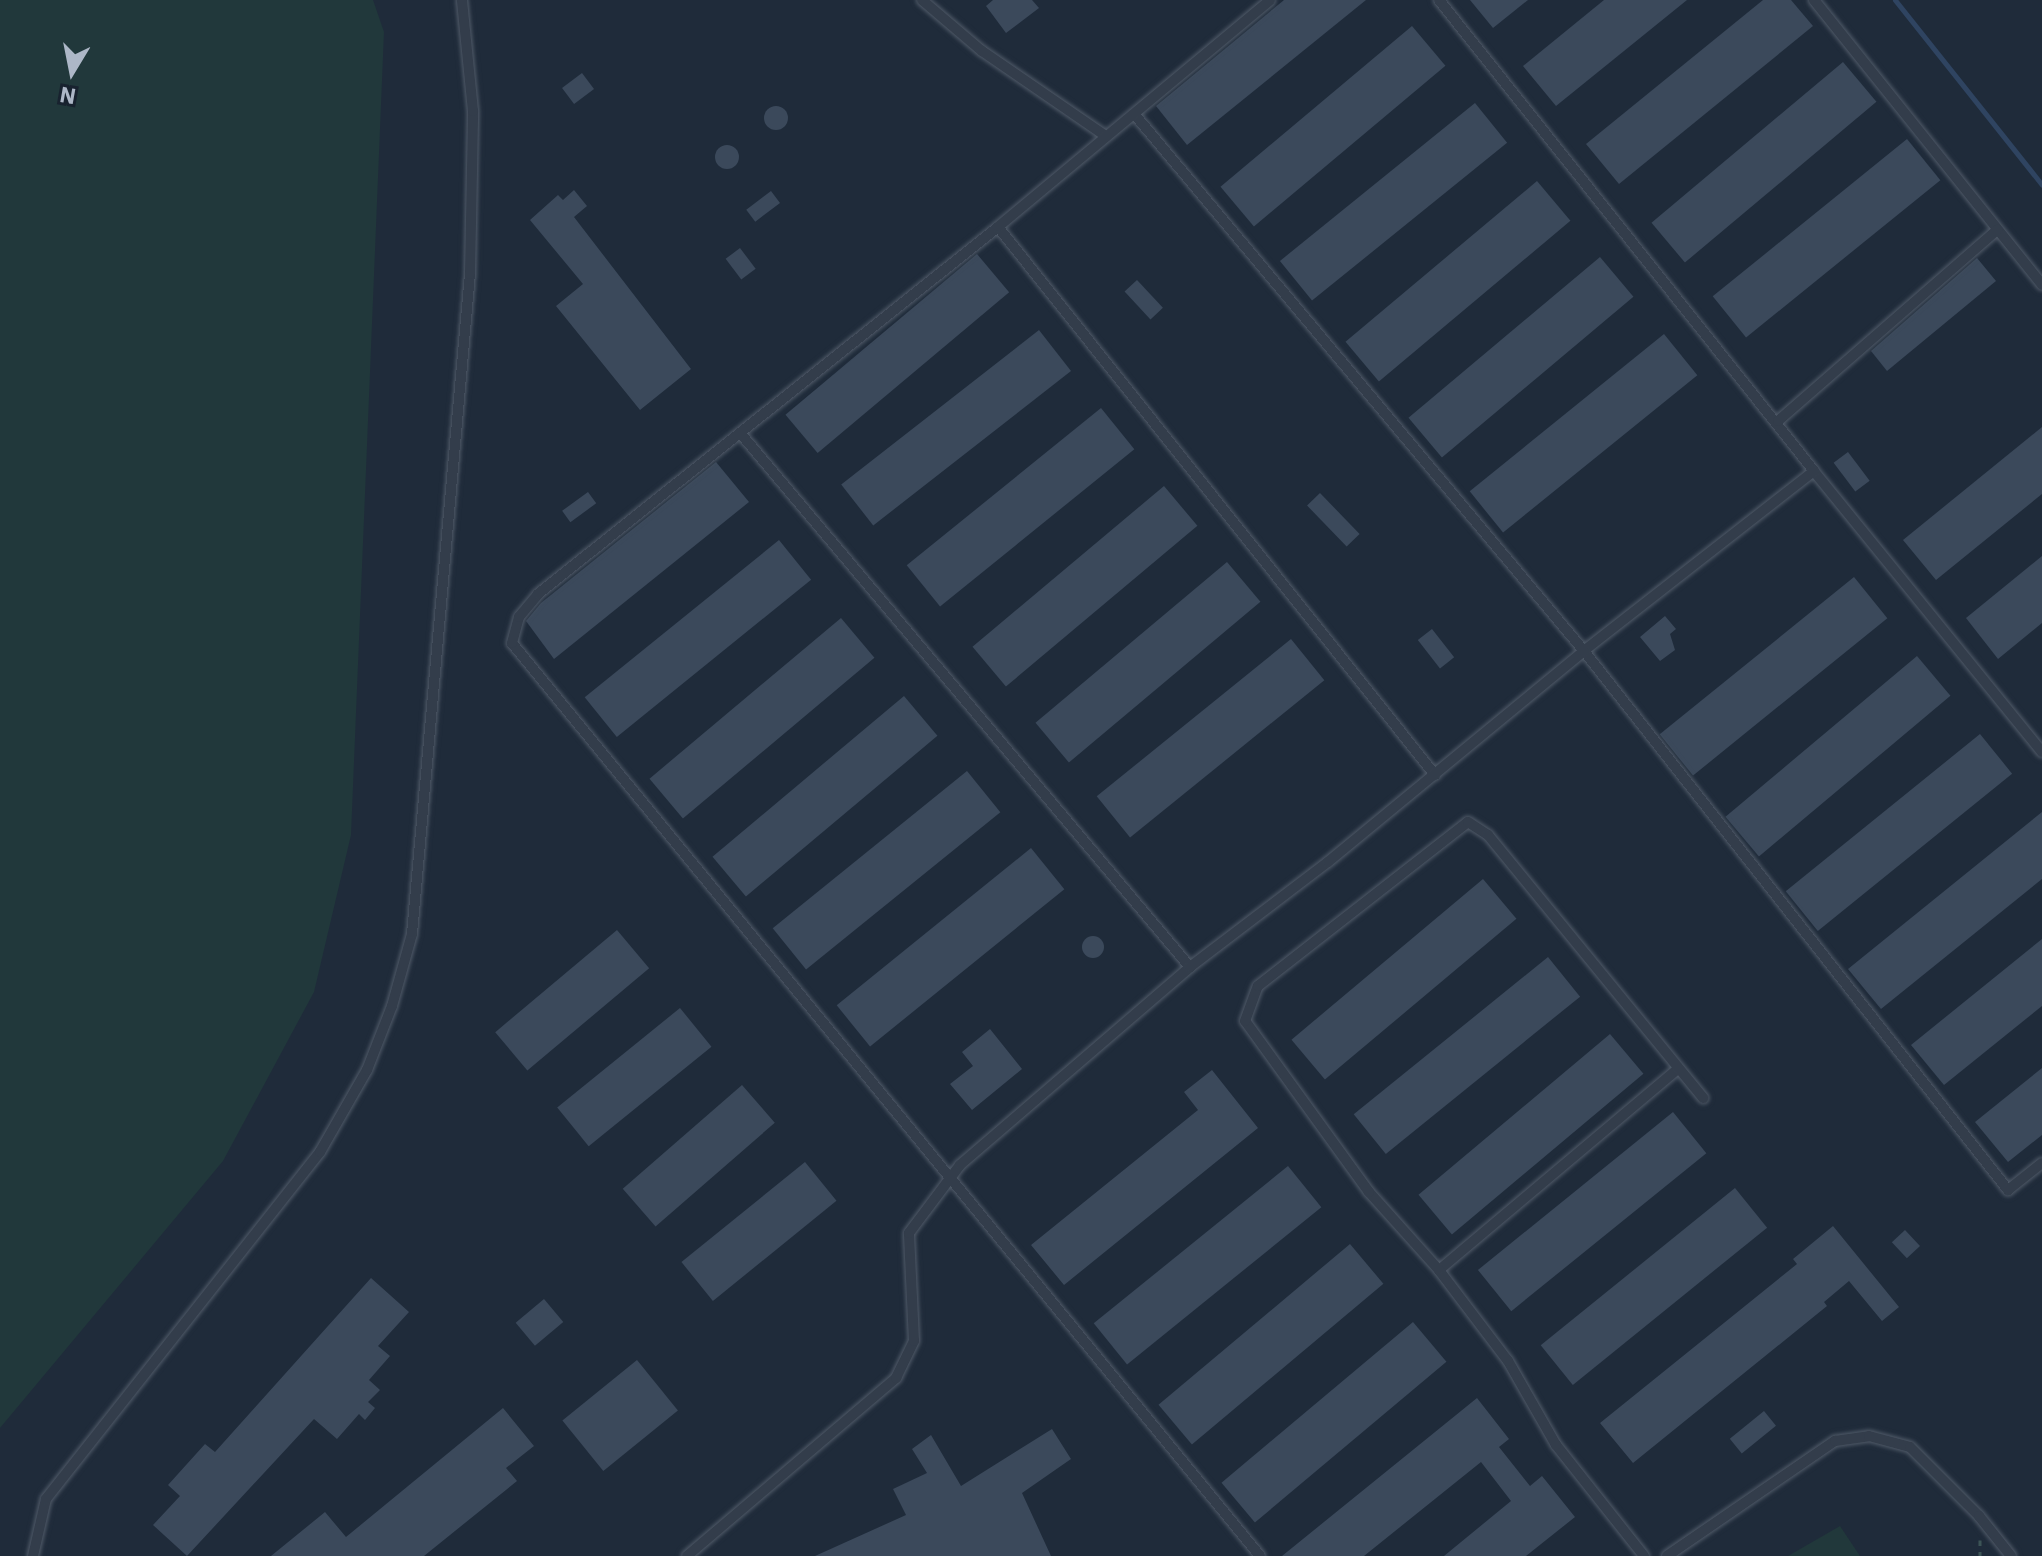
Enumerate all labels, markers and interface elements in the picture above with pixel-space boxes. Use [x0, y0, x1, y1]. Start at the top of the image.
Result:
north arrow [32, 32, 112, 112]
text: N [57, 80, 78, 112]

